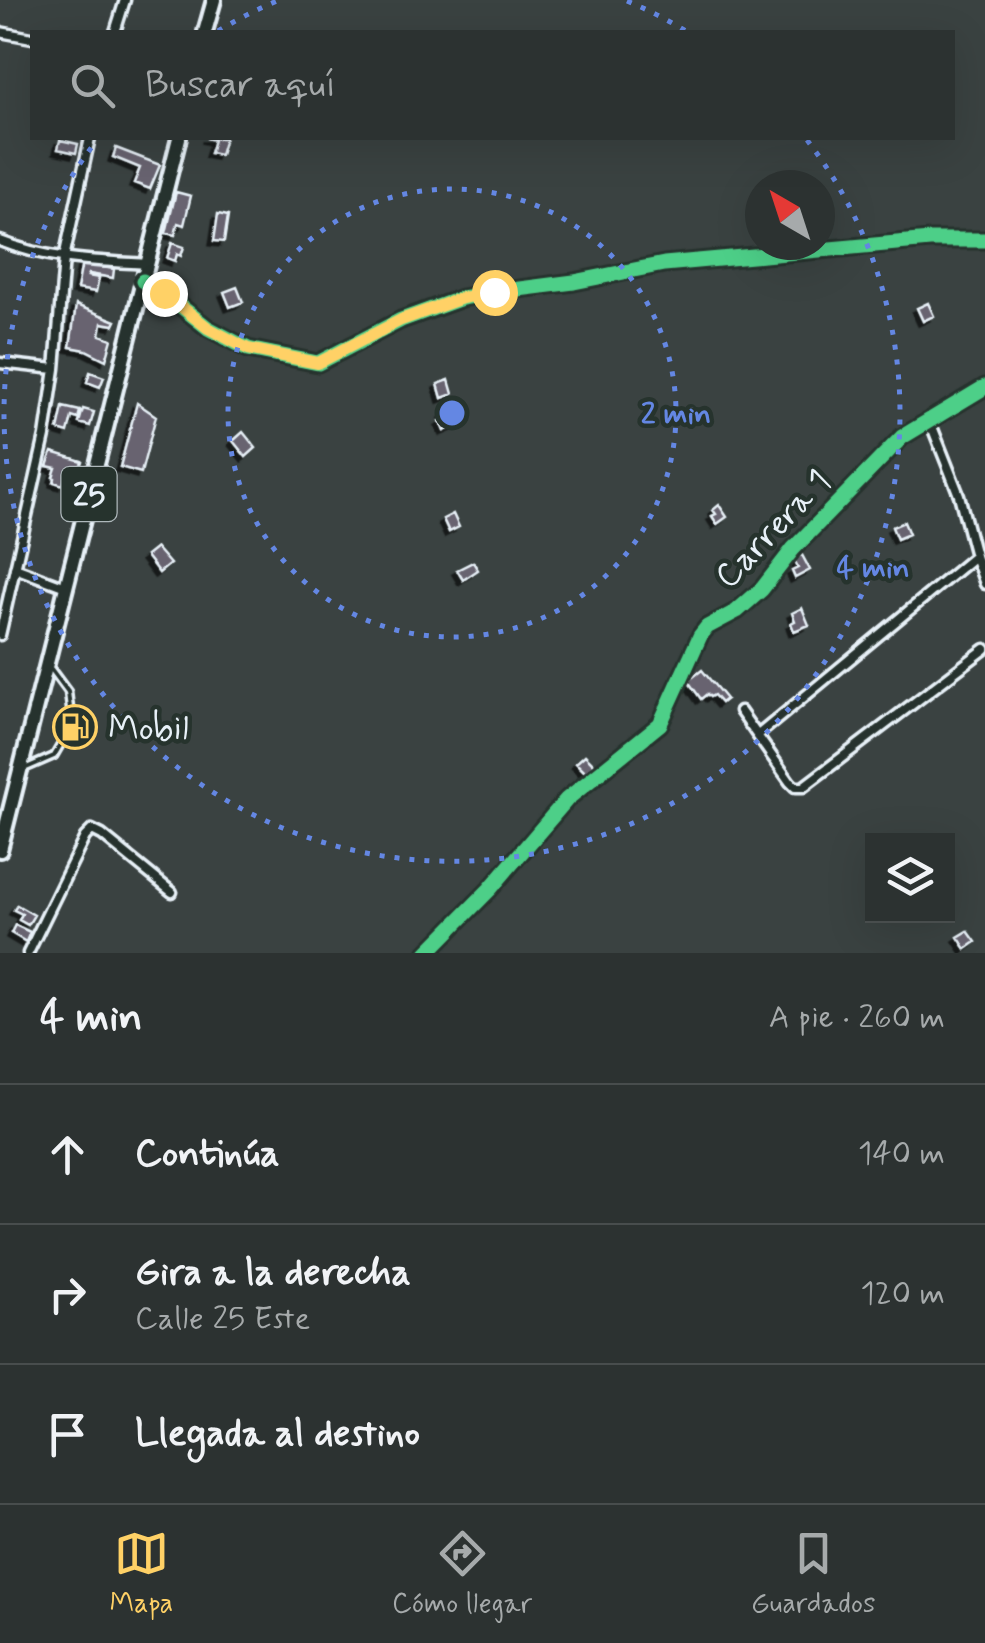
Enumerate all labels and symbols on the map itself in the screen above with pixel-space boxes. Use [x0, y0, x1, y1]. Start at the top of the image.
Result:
north arrow [745, 170, 835, 260]
route start [472, 270, 518, 316]
route end [142, 271, 188, 317]
centre of rings [434, 395, 470, 431]
text: 2 min [641, 395, 711, 434]
street label: Carrera 1 [705, 460, 842, 599]
road number: 25 [62, 467, 116, 521]
text: 4 min [836, 549, 910, 588]
fuel station icon: Mobil [52, 704, 98, 750]
place label: Mobil [108, 706, 189, 752]

